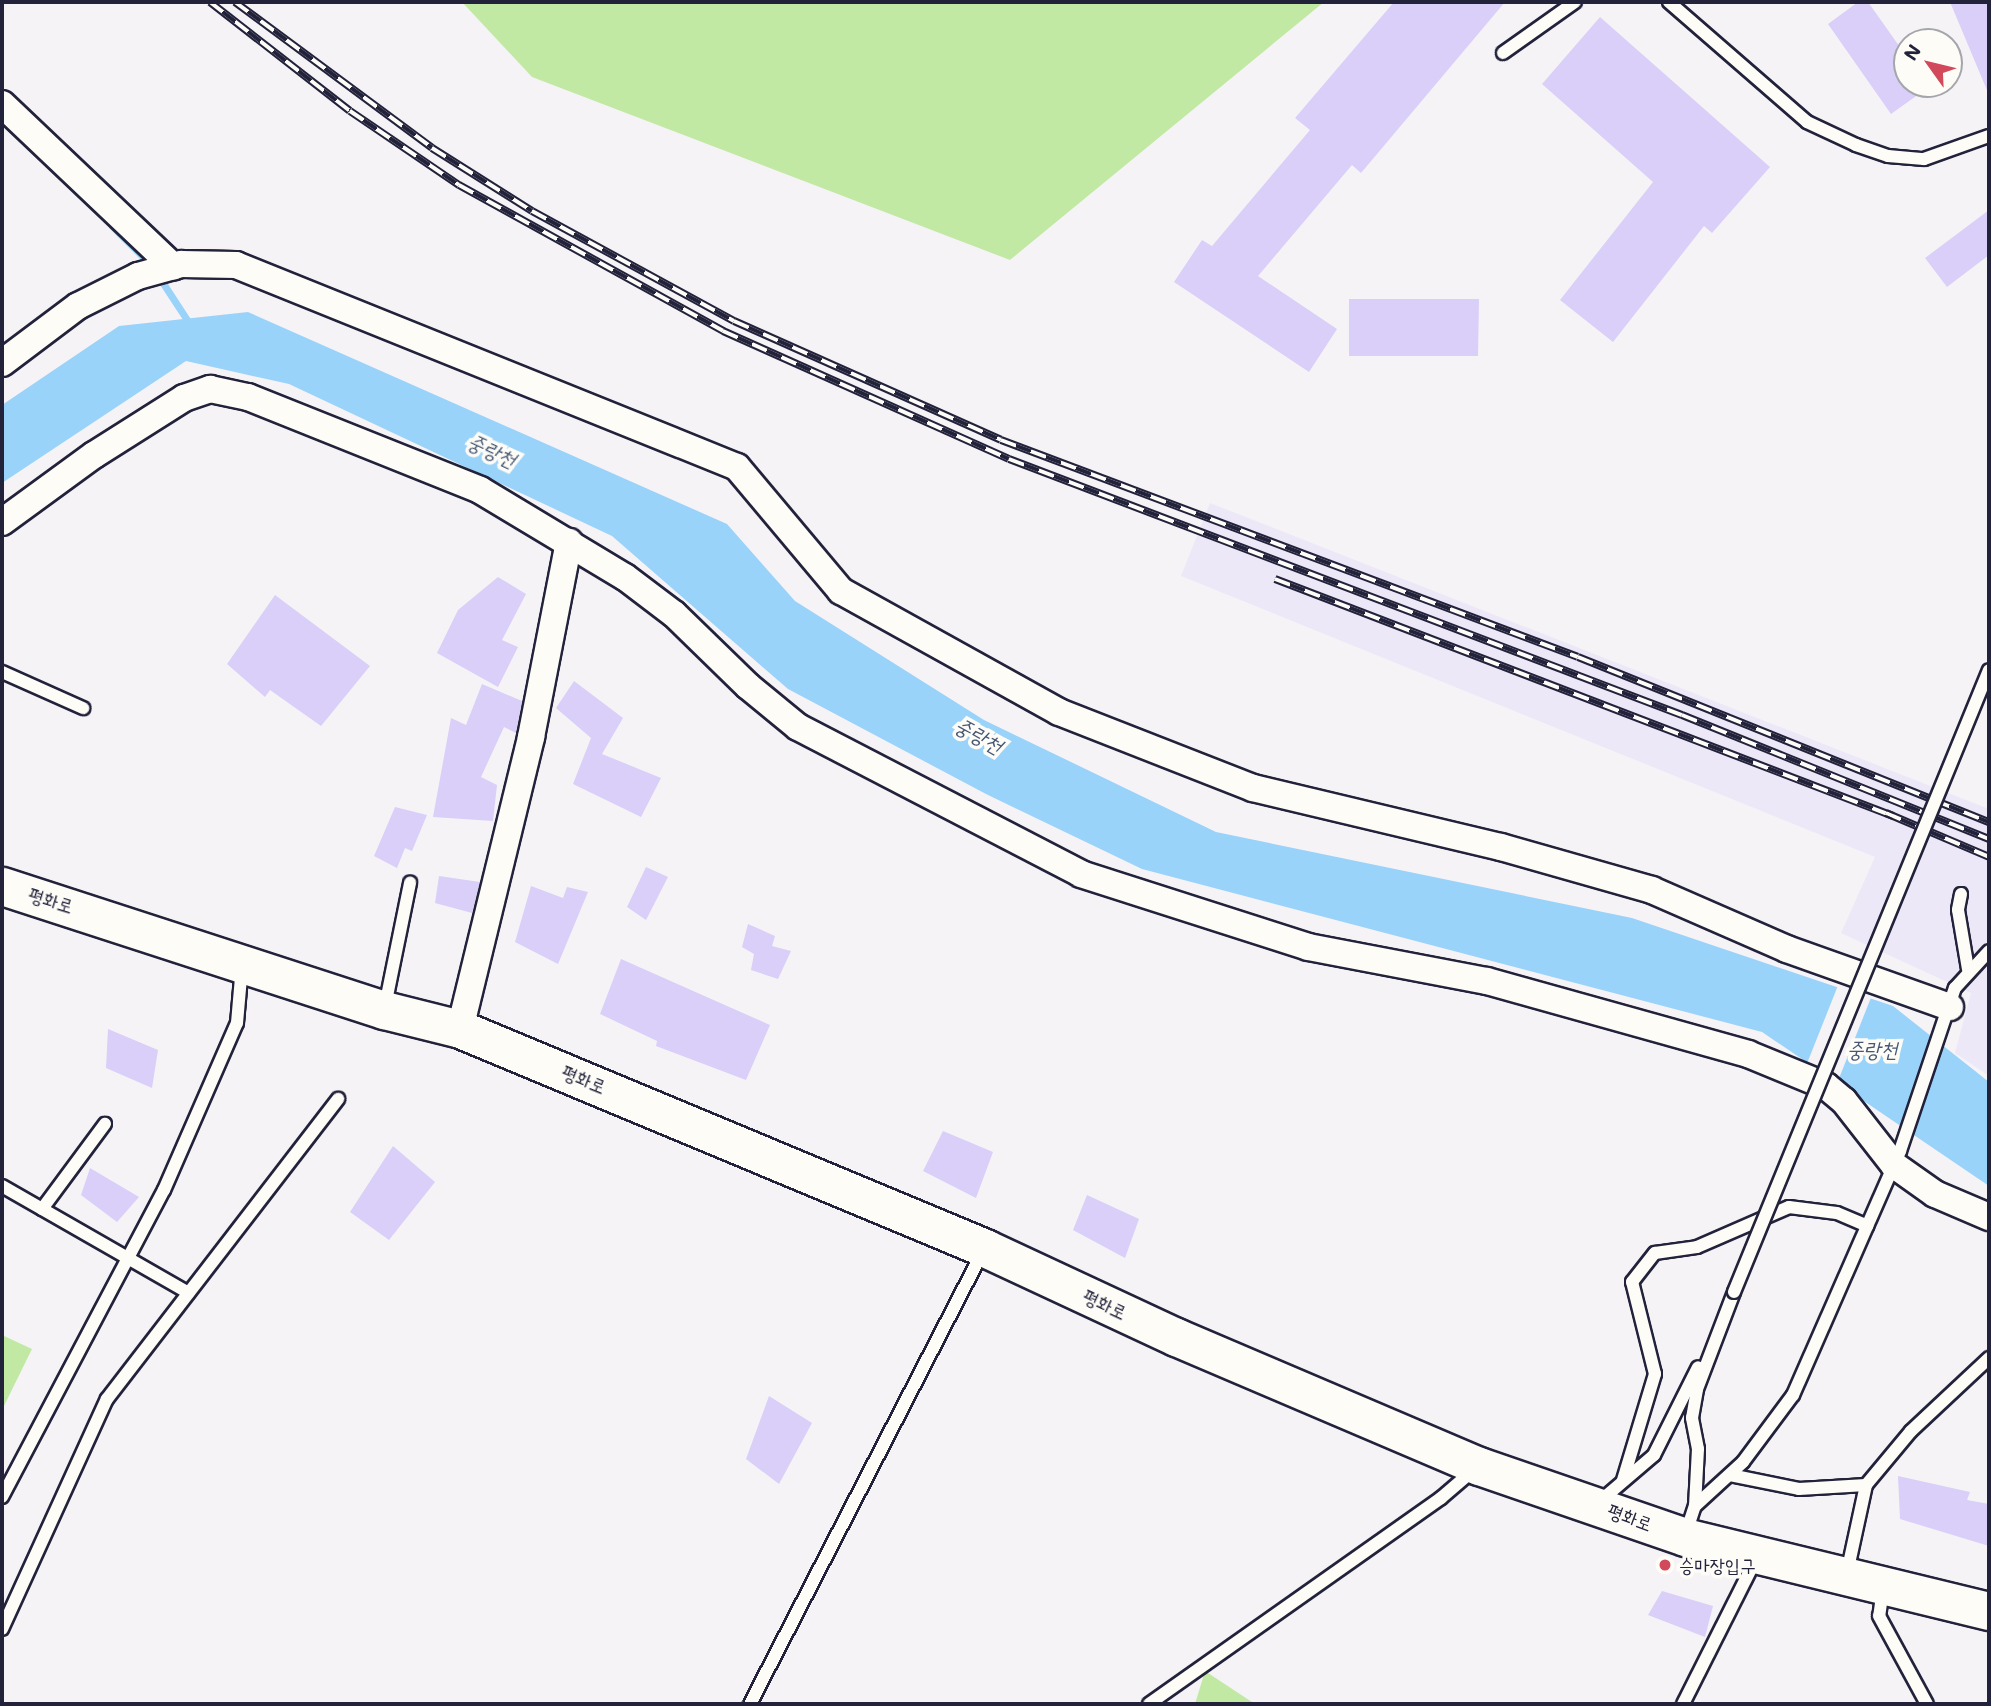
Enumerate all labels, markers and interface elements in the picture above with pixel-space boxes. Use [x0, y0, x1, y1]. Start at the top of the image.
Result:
north arrow [1893, 28, 1963, 98]
text: N [1897, 39, 1926, 65]
water label: 중랑천 [464, 428, 520, 472]
water label: 중랑천 [951, 712, 1007, 758]
street label: 평화로 [26, 882, 76, 918]
water label: 중랑천 [1847, 1036, 1897, 1062]
street label: 평화로 [558, 1060, 610, 1098]
street label: 평화로 [1079, 1284, 1131, 1324]
street label: 평화로 [1605, 1498, 1655, 1536]
place label: 승마장입구 [1679, 1554, 1755, 1576]
marker: 승마장입구 [1657, 1557, 1673, 1573]

